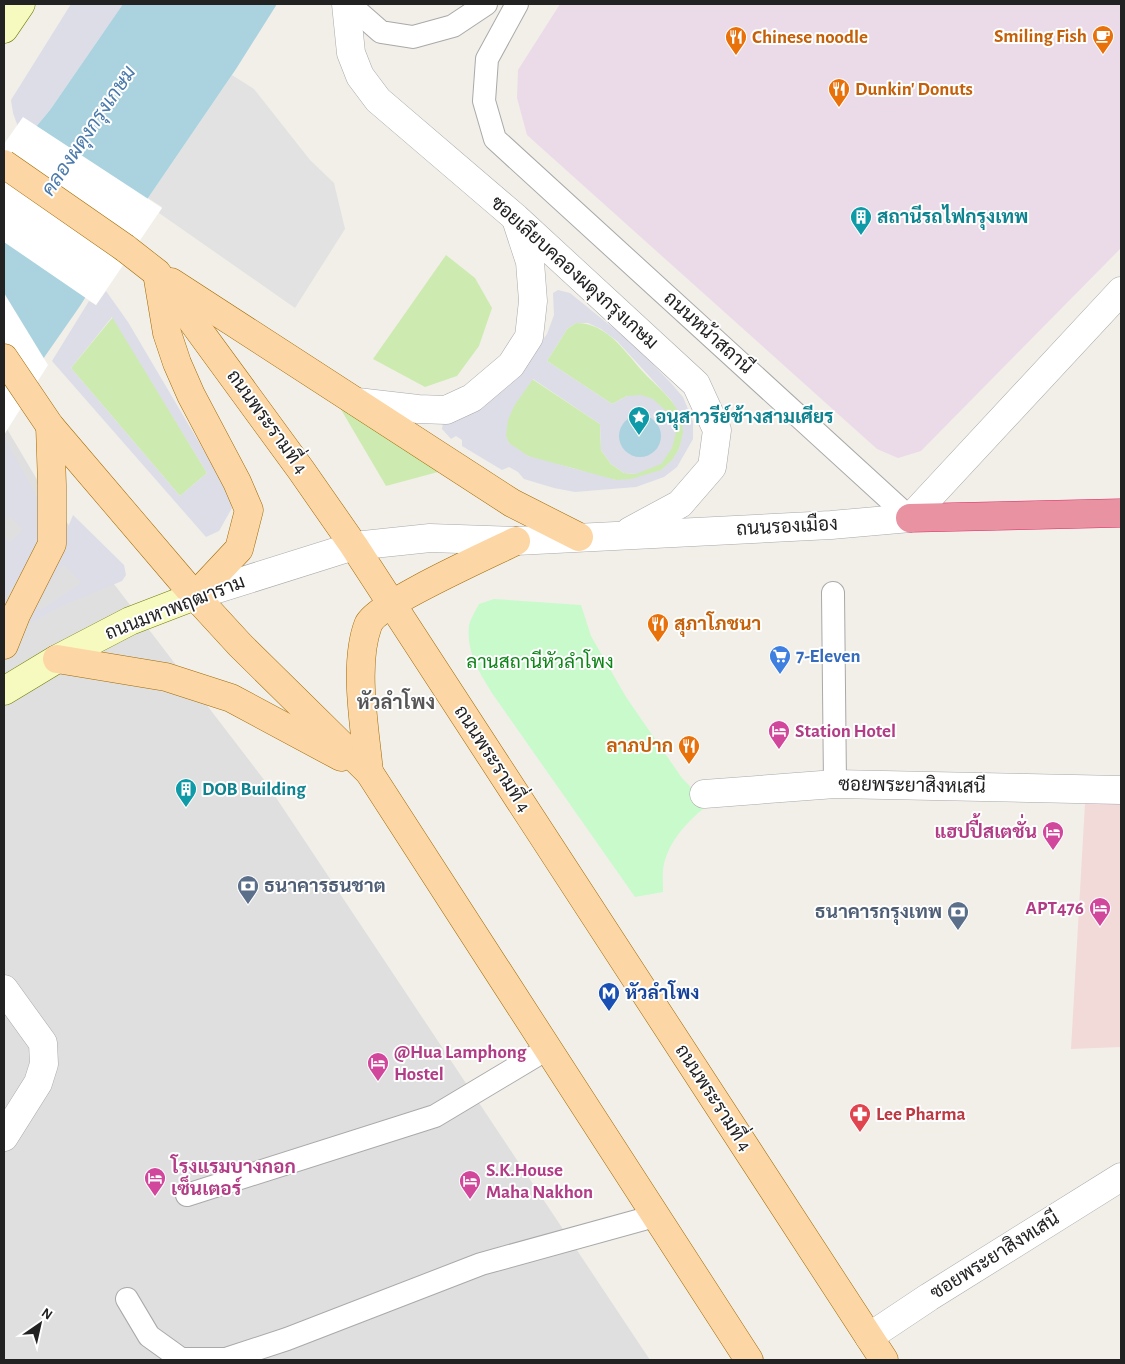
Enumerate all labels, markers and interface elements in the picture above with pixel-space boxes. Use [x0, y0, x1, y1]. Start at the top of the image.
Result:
cafe icon: Smiling Fish [1091, 24, 1115, 55]
restaurant icon: Chinese noodle [724, 25, 748, 56]
place label: Smiling Fish [994, 27, 1087, 46]
place label: Chinese noodle [752, 28, 868, 47]
water label: คลองผดุงกรุงเกษม [38, 63, 142, 201]
restaurant icon: Dunkin' Donuts [827, 77, 851, 108]
place label: Dunkin' Donuts [855, 80, 973, 99]
street label: ซอยเลียบคลองผดุงกรุงเกษม [485, 190, 664, 354]
place label: สถานีรถไฟกรุงเทพ [877, 204, 1028, 231]
building icon: สถานีรถไฟกรุงเทพ [849, 205, 873, 236]
street label: ถนนหน้าสถานี [660, 285, 759, 378]
street label: ถนนพระรามที่ 4 [223, 361, 318, 477]
place label: อนุสาวรีย์ช้างสามเศียร [655, 404, 834, 431]
place icon: อนุสาวรีย์ช้างสามเศียร [627, 405, 651, 436]
street label: ถนนรองเมือง [736, 512, 838, 539]
street label: ถนนมหาพฤฒาราม [103, 573, 248, 644]
place label: สุภาโภชนา [674, 611, 761, 638]
restaurant icon: สุภาโภชนา [646, 612, 670, 643]
supermarket icon: 7-Eleven [768, 644, 792, 675]
place label: 7-Eleven [796, 647, 860, 666]
park label: ลานสถานีหัวลำโพง [466, 649, 614, 672]
district label: หัวลำโพง [357, 688, 435, 713]
street label: ถนนพระรามที่ 4 [451, 697, 541, 816]
hotel icon: Station Hotel [767, 719, 791, 750]
place label: Station Hotel [795, 722, 896, 741]
restaurant icon: ลาภปาก [677, 734, 701, 765]
place label: ลาภปาก [606, 737, 673, 756]
street label: ซอยพระยาสิงหเสนี [838, 771, 986, 797]
building icon: DOB Building [174, 777, 198, 808]
place label: DOB Building [202, 780, 306, 799]
place label: แฮปปี้สเตชั่น [935, 813, 1037, 842]
hotel icon: แฮปปี้สเตชั่น [1041, 820, 1065, 851]
bank icon: ธนาคารธนชาต [236, 874, 260, 905]
place label: ธนาคารธนชาต [264, 877, 386, 896]
hotel icon: APT476 [1088, 896, 1112, 927]
place label: APT476 [1026, 899, 1084, 918]
bank icon: ธนาคารกรุงเทพ [946, 900, 970, 931]
place label: ธนาคารกรุงเทพ [815, 903, 942, 926]
place label: หัวลำโพง [625, 980, 699, 1003]
metro station icon: หัวลำโพง [597, 981, 621, 1012]
street label: ถนนพระรามที่ 4 [672, 1036, 762, 1155]
place label: @Hua Lamphong Hostel [394, 1043, 527, 1084]
hotel icon: @Hua Lamphong Hostel [366, 1051, 390, 1082]
pharmacy icon: Lee Pharma [848, 1102, 872, 1133]
place label: Lee Pharma [876, 1105, 966, 1124]
place label: โรงแรมบางกอก เซ็นเตอร์ [170, 1154, 296, 1199]
place label: S.K.House Maha Nakhon [486, 1161, 593, 1202]
hotel icon: โรงแรมบางกอก เซ็นเตอร์ [143, 1166, 167, 1197]
hotel icon: S.K.House Maha Nakhon [458, 1169, 482, 1200]
street label: ซอยพระยาสิงหเสนี [925, 1205, 1063, 1303]
north arrow [15, 1299, 65, 1349]
text: N [39, 1306, 55, 1323]

